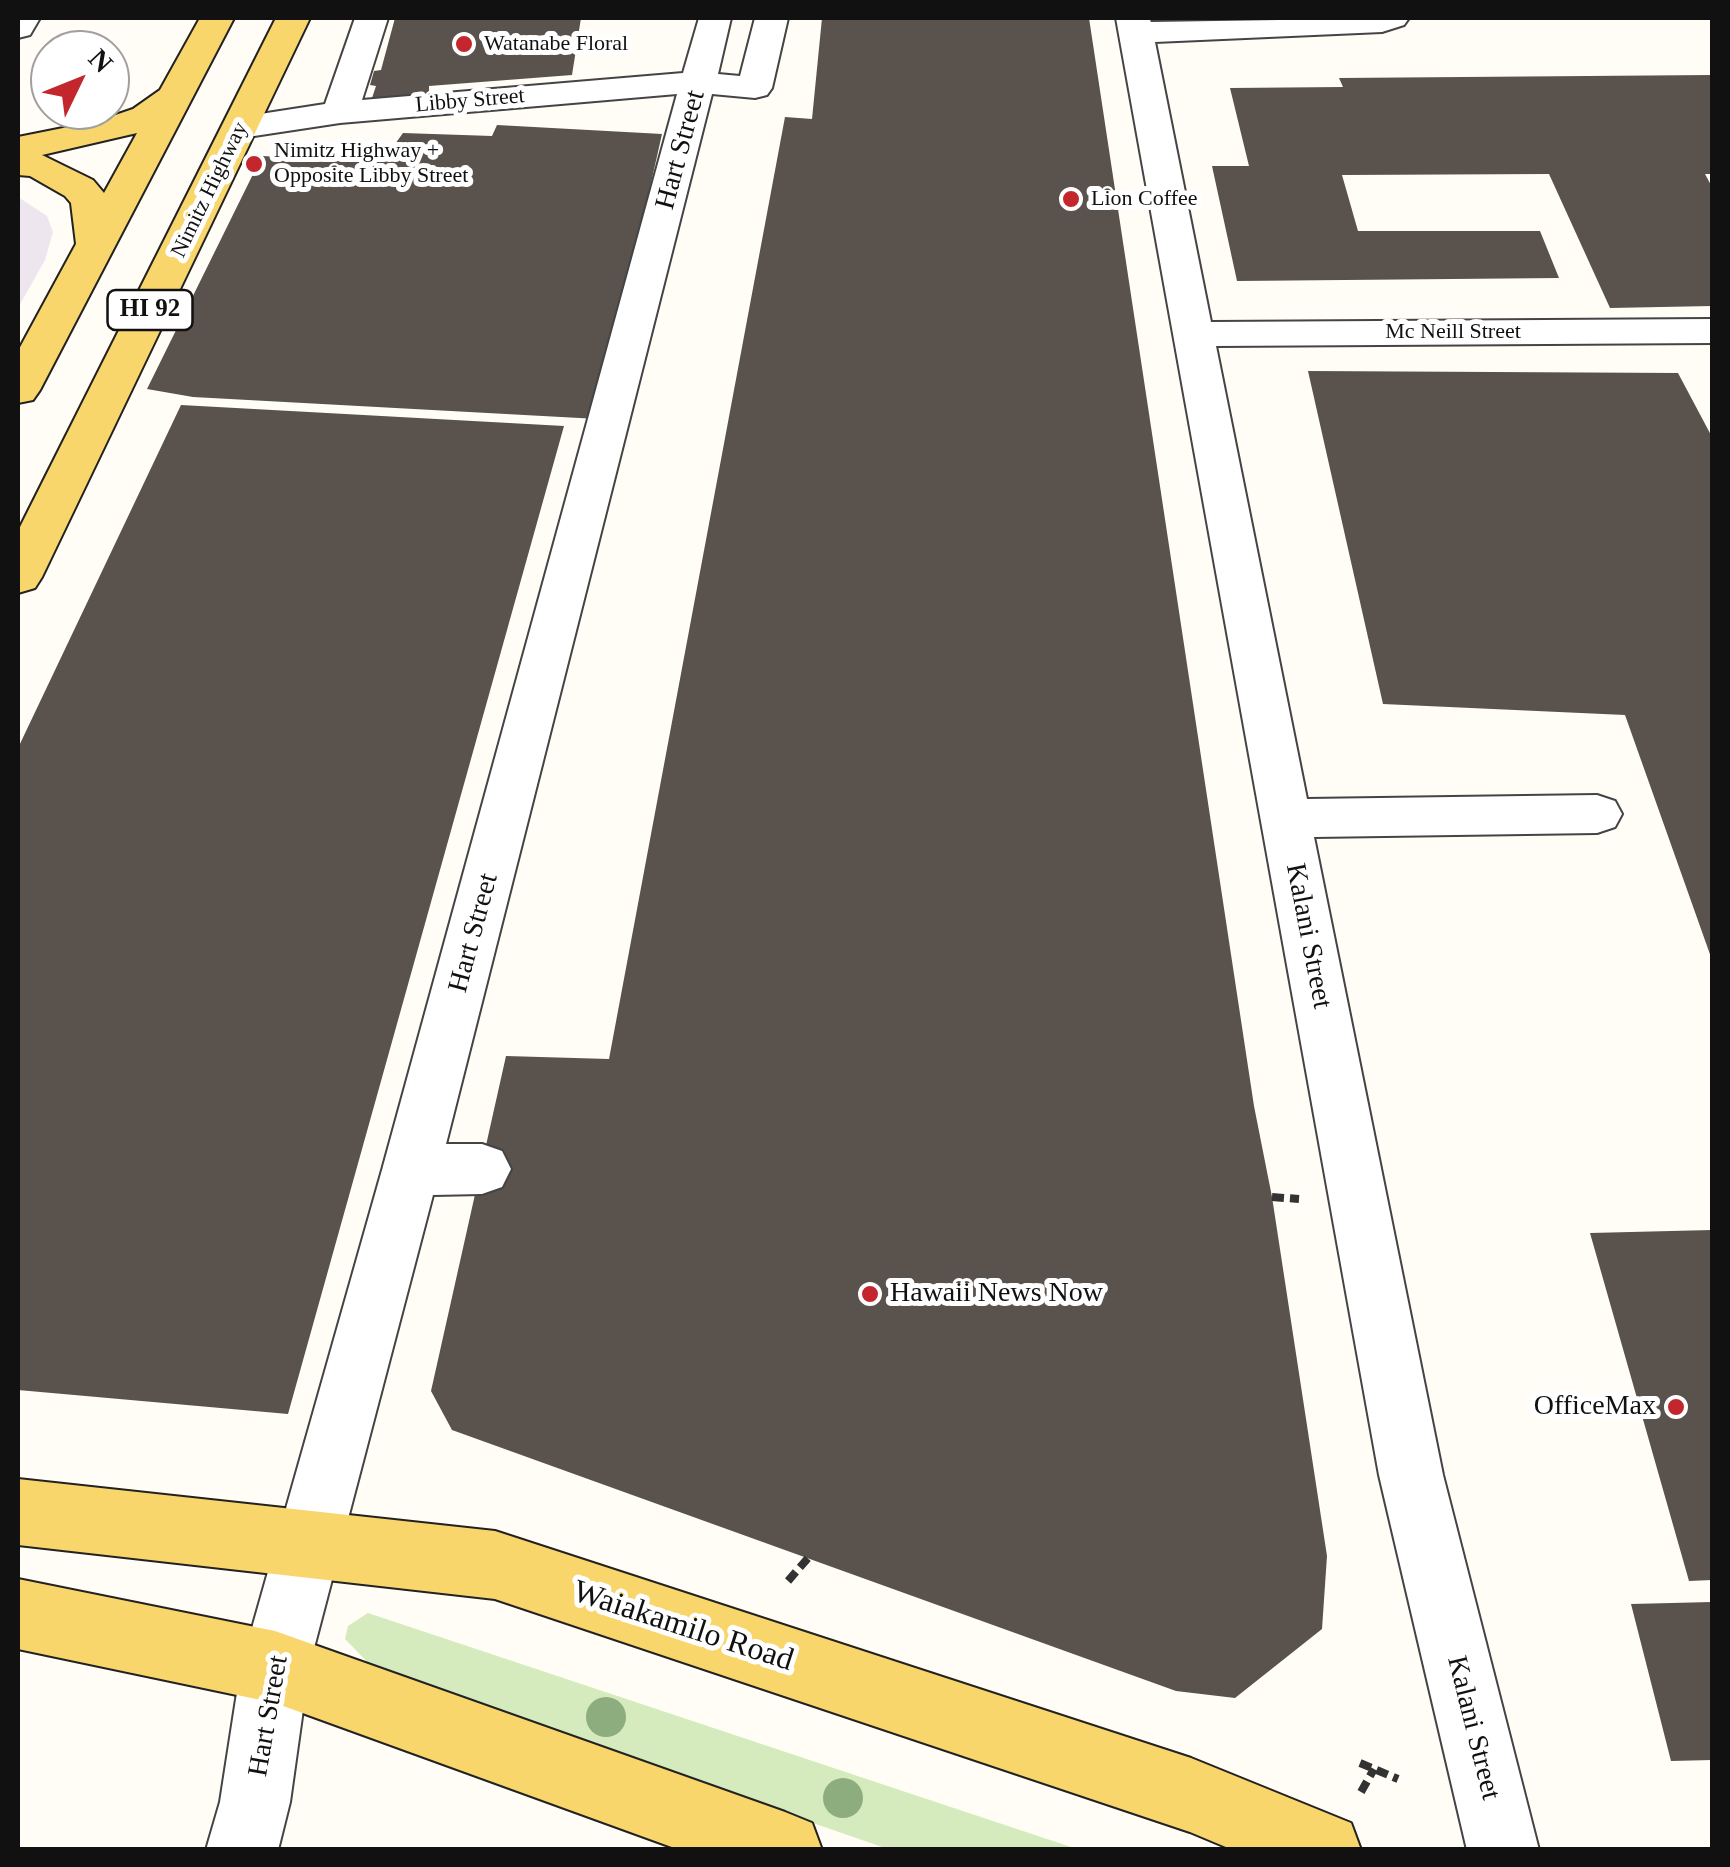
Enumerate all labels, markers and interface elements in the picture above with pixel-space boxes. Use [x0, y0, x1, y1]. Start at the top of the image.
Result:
north arrow [30, 30, 130, 130]
place label: Watanabe Floral [484, 31, 628, 57]
marker: Watanabe Floral [453, 33, 475, 55]
text: N [83, 43, 119, 79]
street label: Libby Street [414, 83, 526, 119]
street label: Hart Street [649, 87, 713, 213]
street label: Nimitz Highway [166, 118, 254, 262]
place label: Nimitz Highway + Opposite Libby Street [274, 138, 468, 190]
marker: Nimitz Highway + Opposite Libby Street [243, 153, 265, 175]
place label: Lion Coffee [1091, 186, 1198, 212]
marker: Lion Coffee [1060, 188, 1082, 210]
road number: HI 92 [108, 290, 192, 330]
street label: Mc Neill Street [1385, 319, 1521, 345]
street label: Kalani Street [1277, 861, 1339, 1011]
street label: Hart Street [442, 870, 506, 996]
place label: Hawaii News Now [890, 1277, 1103, 1311]
marker: Hawaii News Now [859, 1283, 881, 1305]
place label: OfficeMax [1534, 1390, 1656, 1424]
marker: OfficeMax [1665, 1396, 1687, 1418]
street label: Waiakamilo Road [568, 1573, 798, 1681]
street label: Hart Street [242, 1653, 296, 1779]
street label: Kalani Street [1439, 1653, 1507, 1803]

